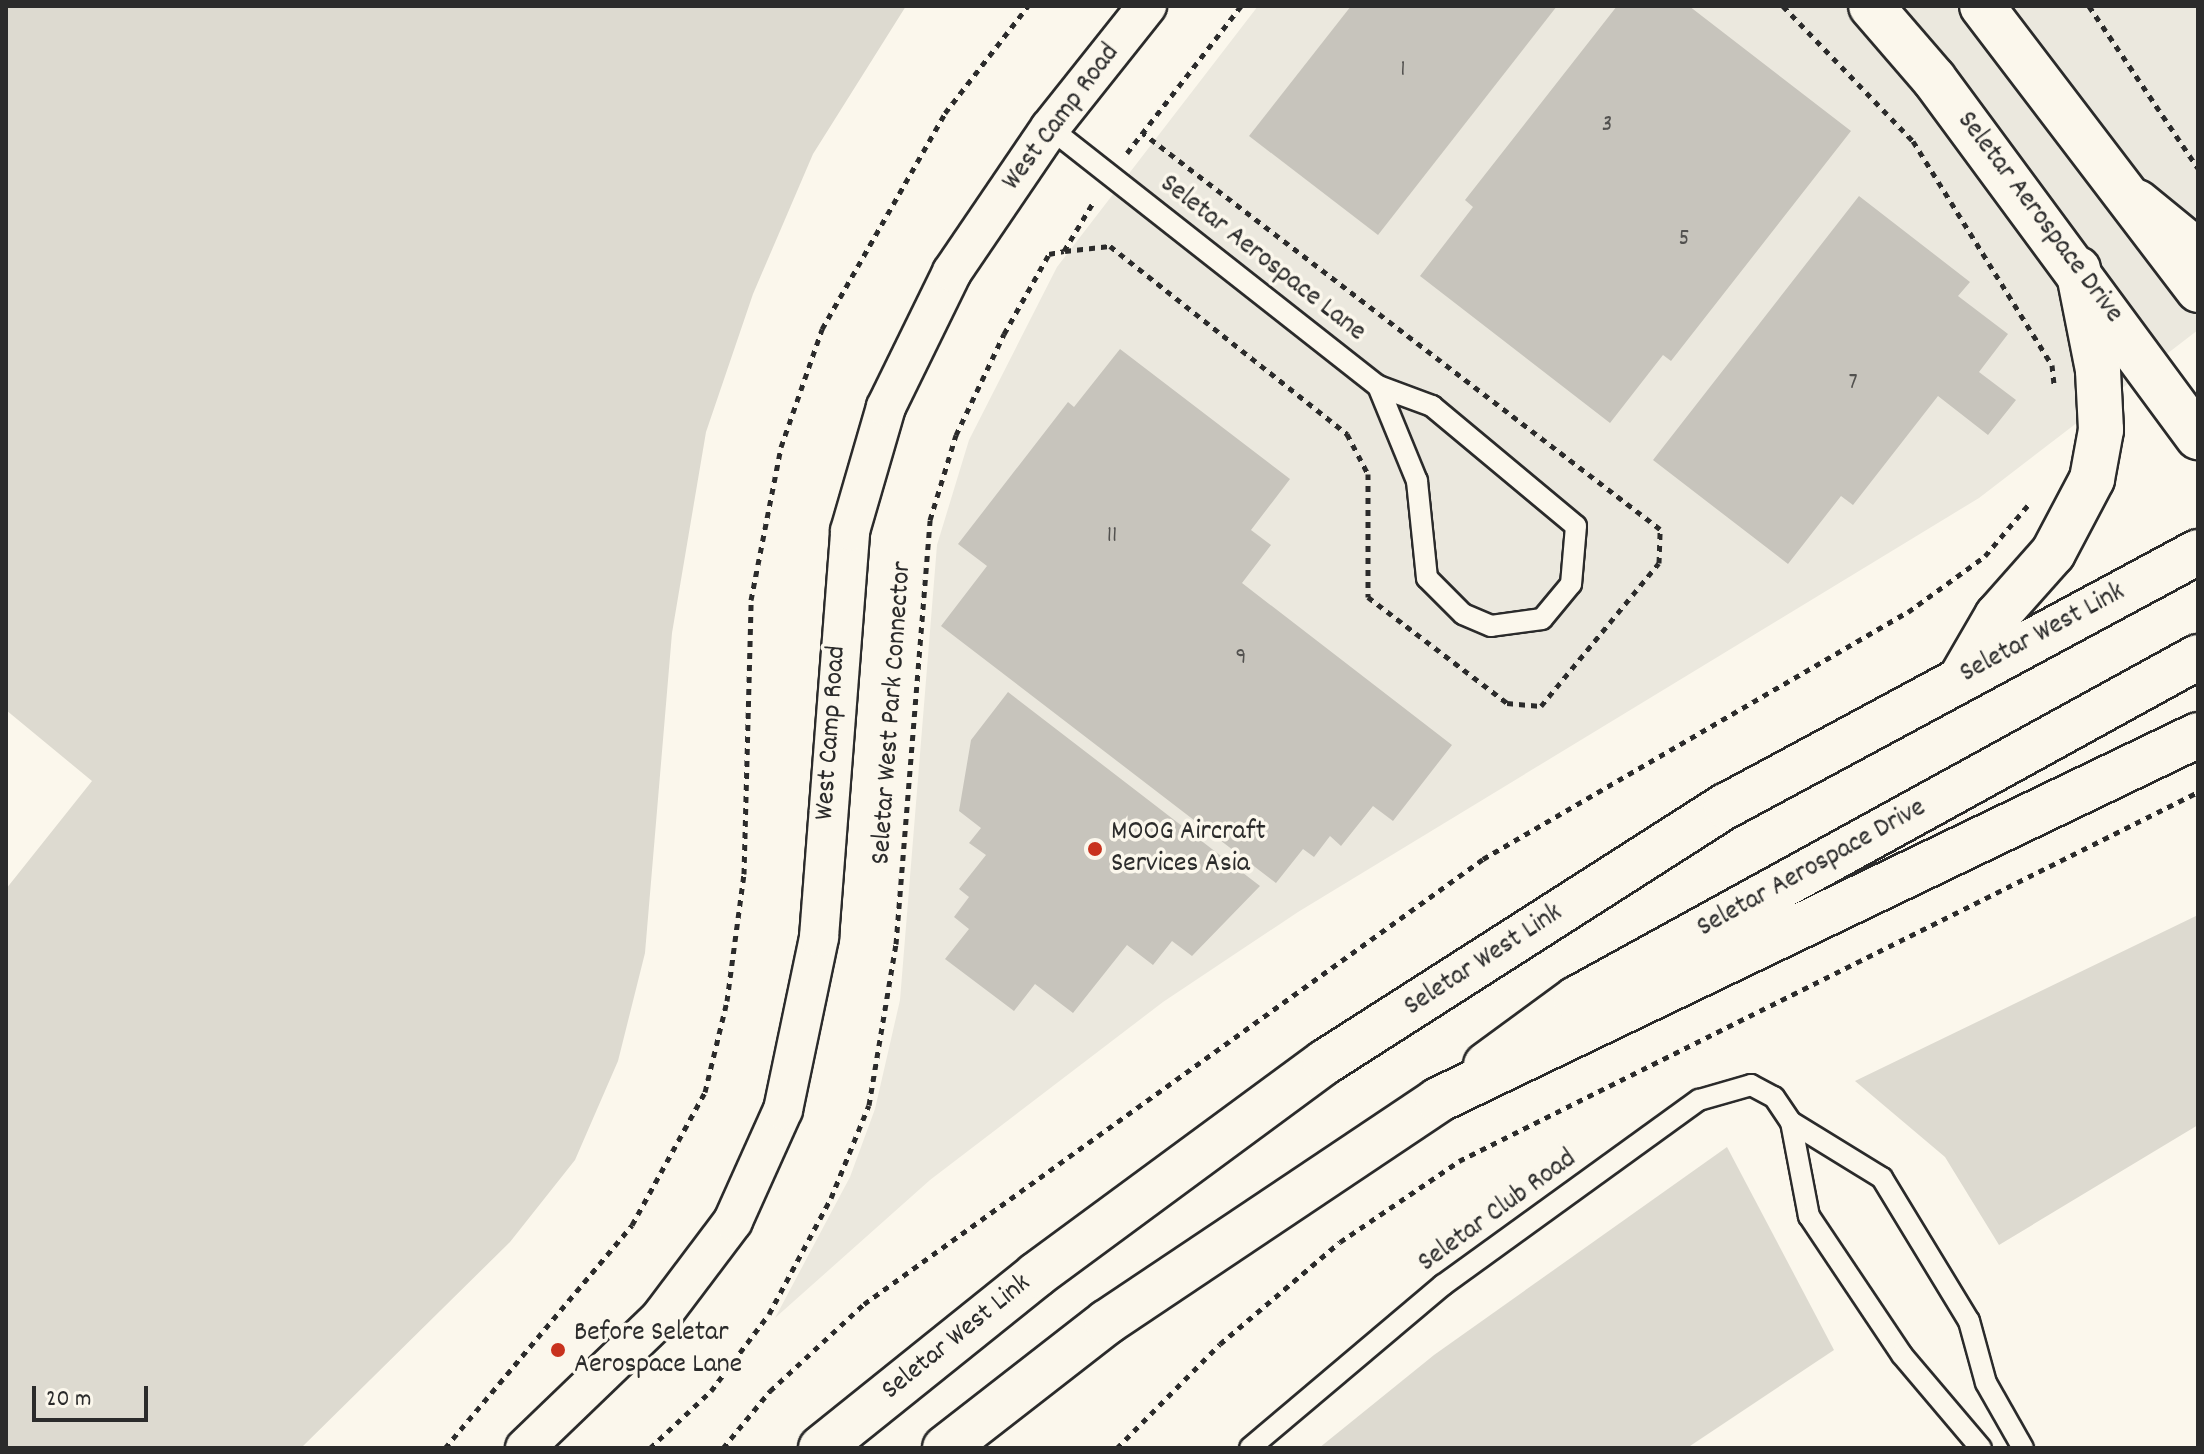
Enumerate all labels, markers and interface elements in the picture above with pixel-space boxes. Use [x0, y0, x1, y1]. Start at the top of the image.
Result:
street label: West Camp Road [996, 38, 1128, 198]
house number: 1 [1400, 57, 1406, 85]
street label: Seletar Aerospace Drive [1949, 106, 2129, 330]
house number: 3 [1602, 112, 1612, 140]
street label: Seletar Aerospace Lane [1152, 168, 1372, 350]
house number: 5 [1678, 226, 1690, 254]
house number: 7 [1848, 370, 1858, 398]
house number: 11 [1107, 523, 1117, 551]
street label: Seletar West Park Connector [866, 560, 920, 866]
street label: Seletar West Link [1955, 576, 2131, 692]
street label: West Camp Road [809, 645, 855, 821]
house number: 9 [1236, 645, 1246, 673]
street label: Seletar Aerospace Drive [1692, 792, 1932, 946]
place label: MOOG Aircraft Services Asia [1111, 816, 1266, 882]
marker: MOOG Aircraft Services Asia [1086, 840, 1104, 858]
street label: Seletar West Link [1399, 897, 1569, 1025]
street label: Seletar Club Road [1412, 1143, 1584, 1281]
street label: Seletar West Link [876, 1268, 1038, 1408]
place label: Before Seletar Aerospace Lane [574, 1317, 742, 1383]
marker: Before Seletar Aerospace Lane [549, 1341, 567, 1359]
scale bar [36, 1370, 152, 1420]
text: 20 m [46, 1383, 92, 1417]

